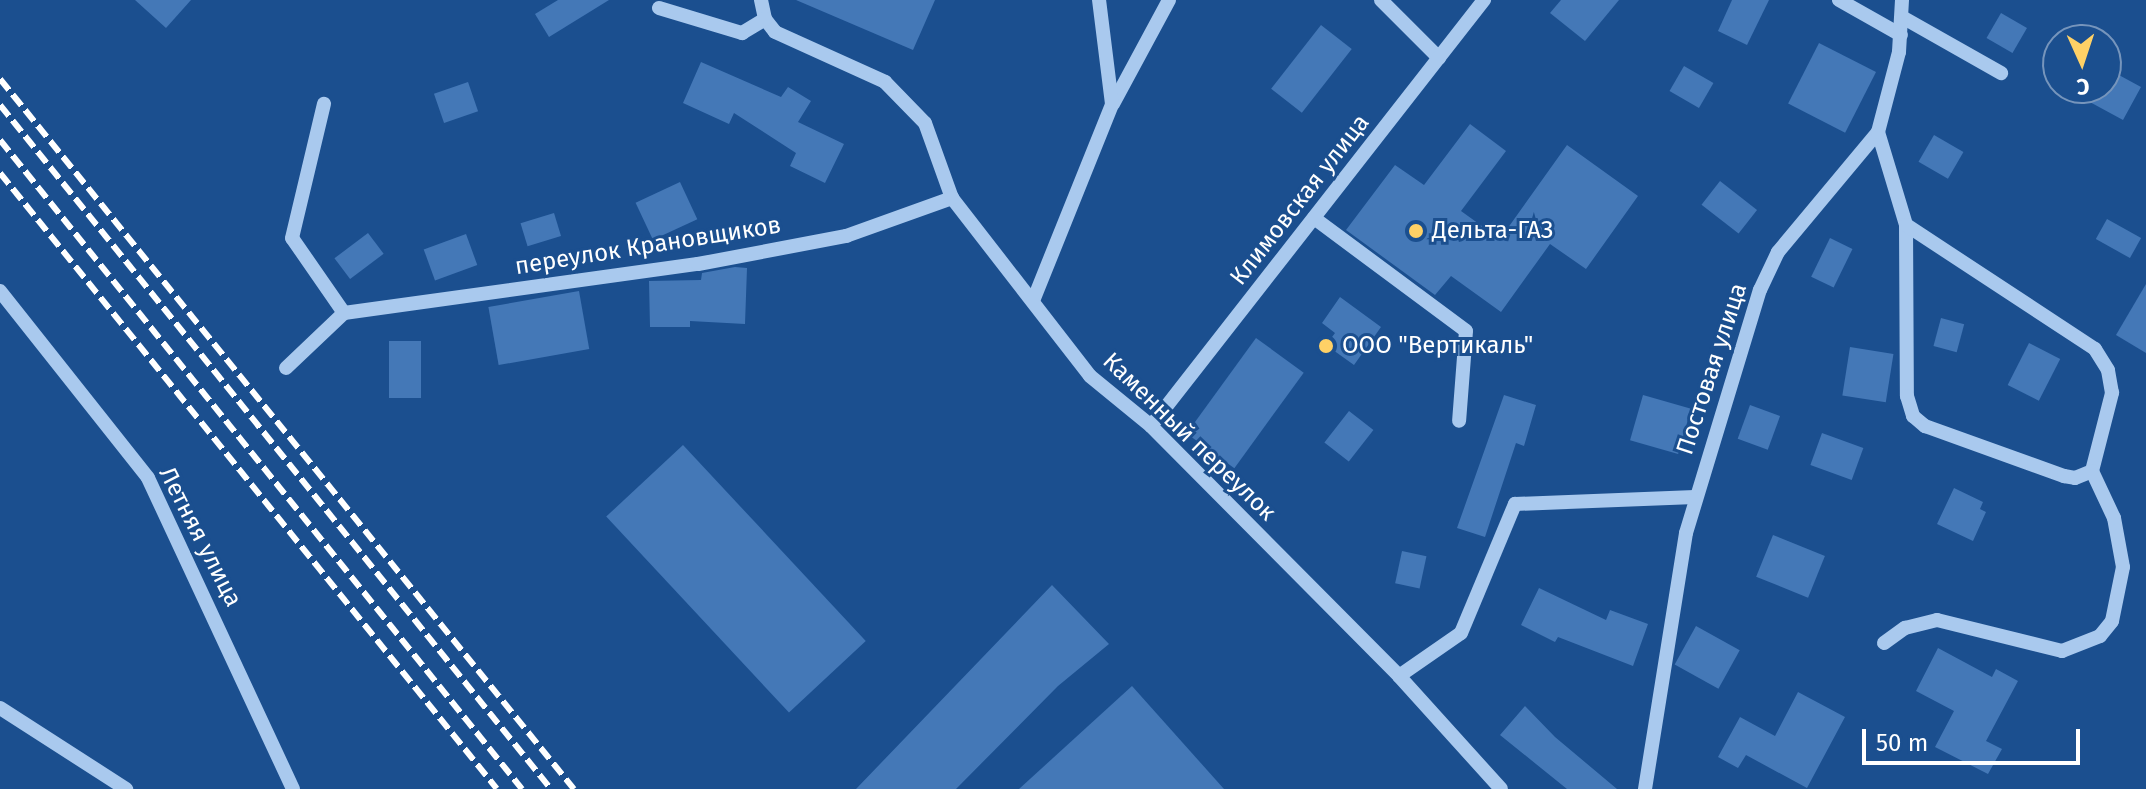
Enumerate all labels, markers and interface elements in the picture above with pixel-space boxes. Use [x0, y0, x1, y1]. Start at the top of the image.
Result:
north arrow [2042, 24, 2122, 104]
text: С [2076, 73, 2090, 100]
street label: Климовская улица [1224, 109, 1376, 291]
street label: переулок Крановщиков [513, 211, 783, 281]
place label: Дельта-ГАЗ [1432, 217, 1553, 245]
marker: Дельта-ГАЗ [1407, 222, 1425, 240]
street label: Постовая улица [1671, 280, 1753, 458]
place label: ООО "Вертикаль" [1342, 332, 1533, 360]
marker: ООО "Вертикаль" [1317, 337, 1335, 355]
street label: Каменный переулок [1097, 347, 1281, 527]
street label: Летняя улица [152, 462, 248, 612]
scale bar [1866, 713, 2084, 763]
text: 50 m [1876, 729, 1928, 757]

